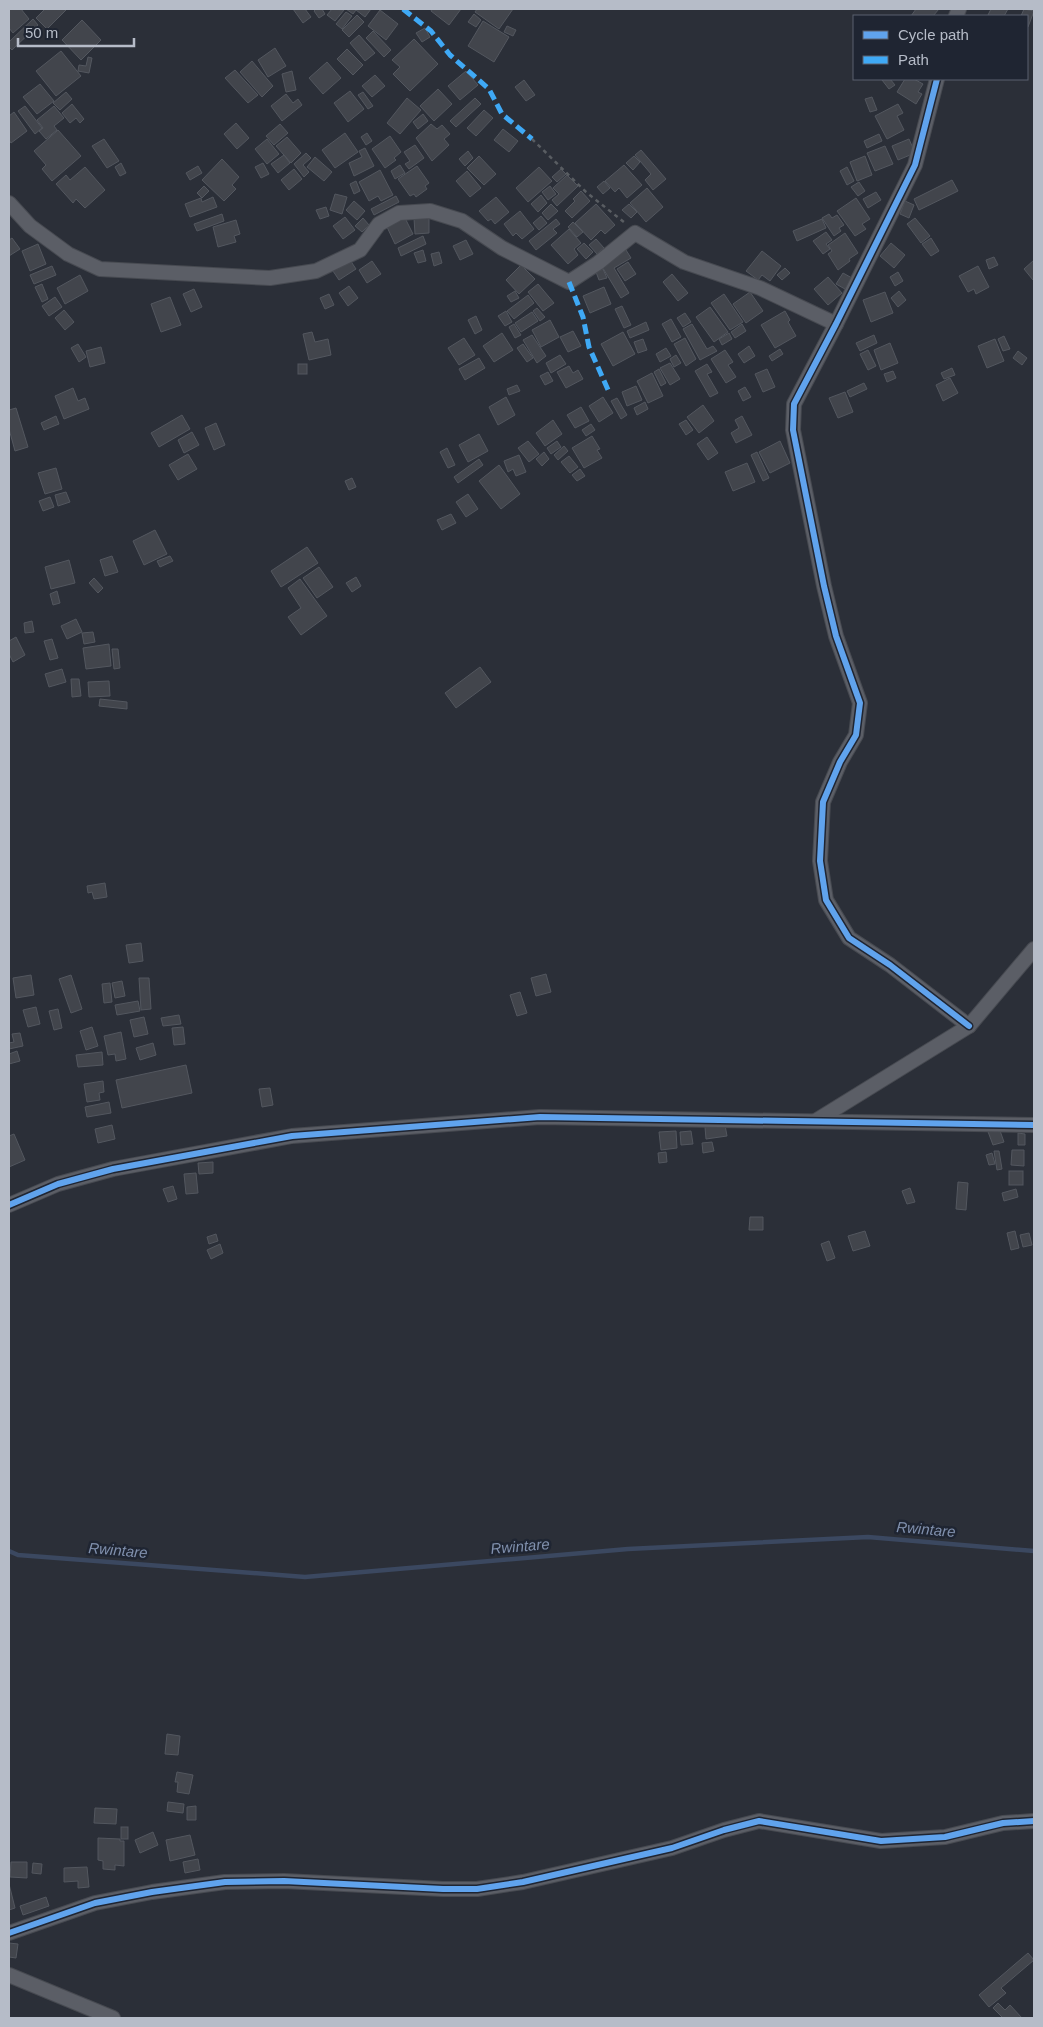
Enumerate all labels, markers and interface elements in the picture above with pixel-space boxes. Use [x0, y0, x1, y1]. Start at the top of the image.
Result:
scale bar [18, 15, 134, 47]
legend [853, 15, 1028, 80]
text: 50 m [25, 24, 58, 41]
text: Cycle path [898, 26, 969, 43]
text: Path [898, 51, 929, 68]
water label: Rwintare [896, 1518, 956, 1540]
water label: Rwintare [490, 1535, 550, 1557]
water label: Rwintare [88, 1539, 148, 1561]

